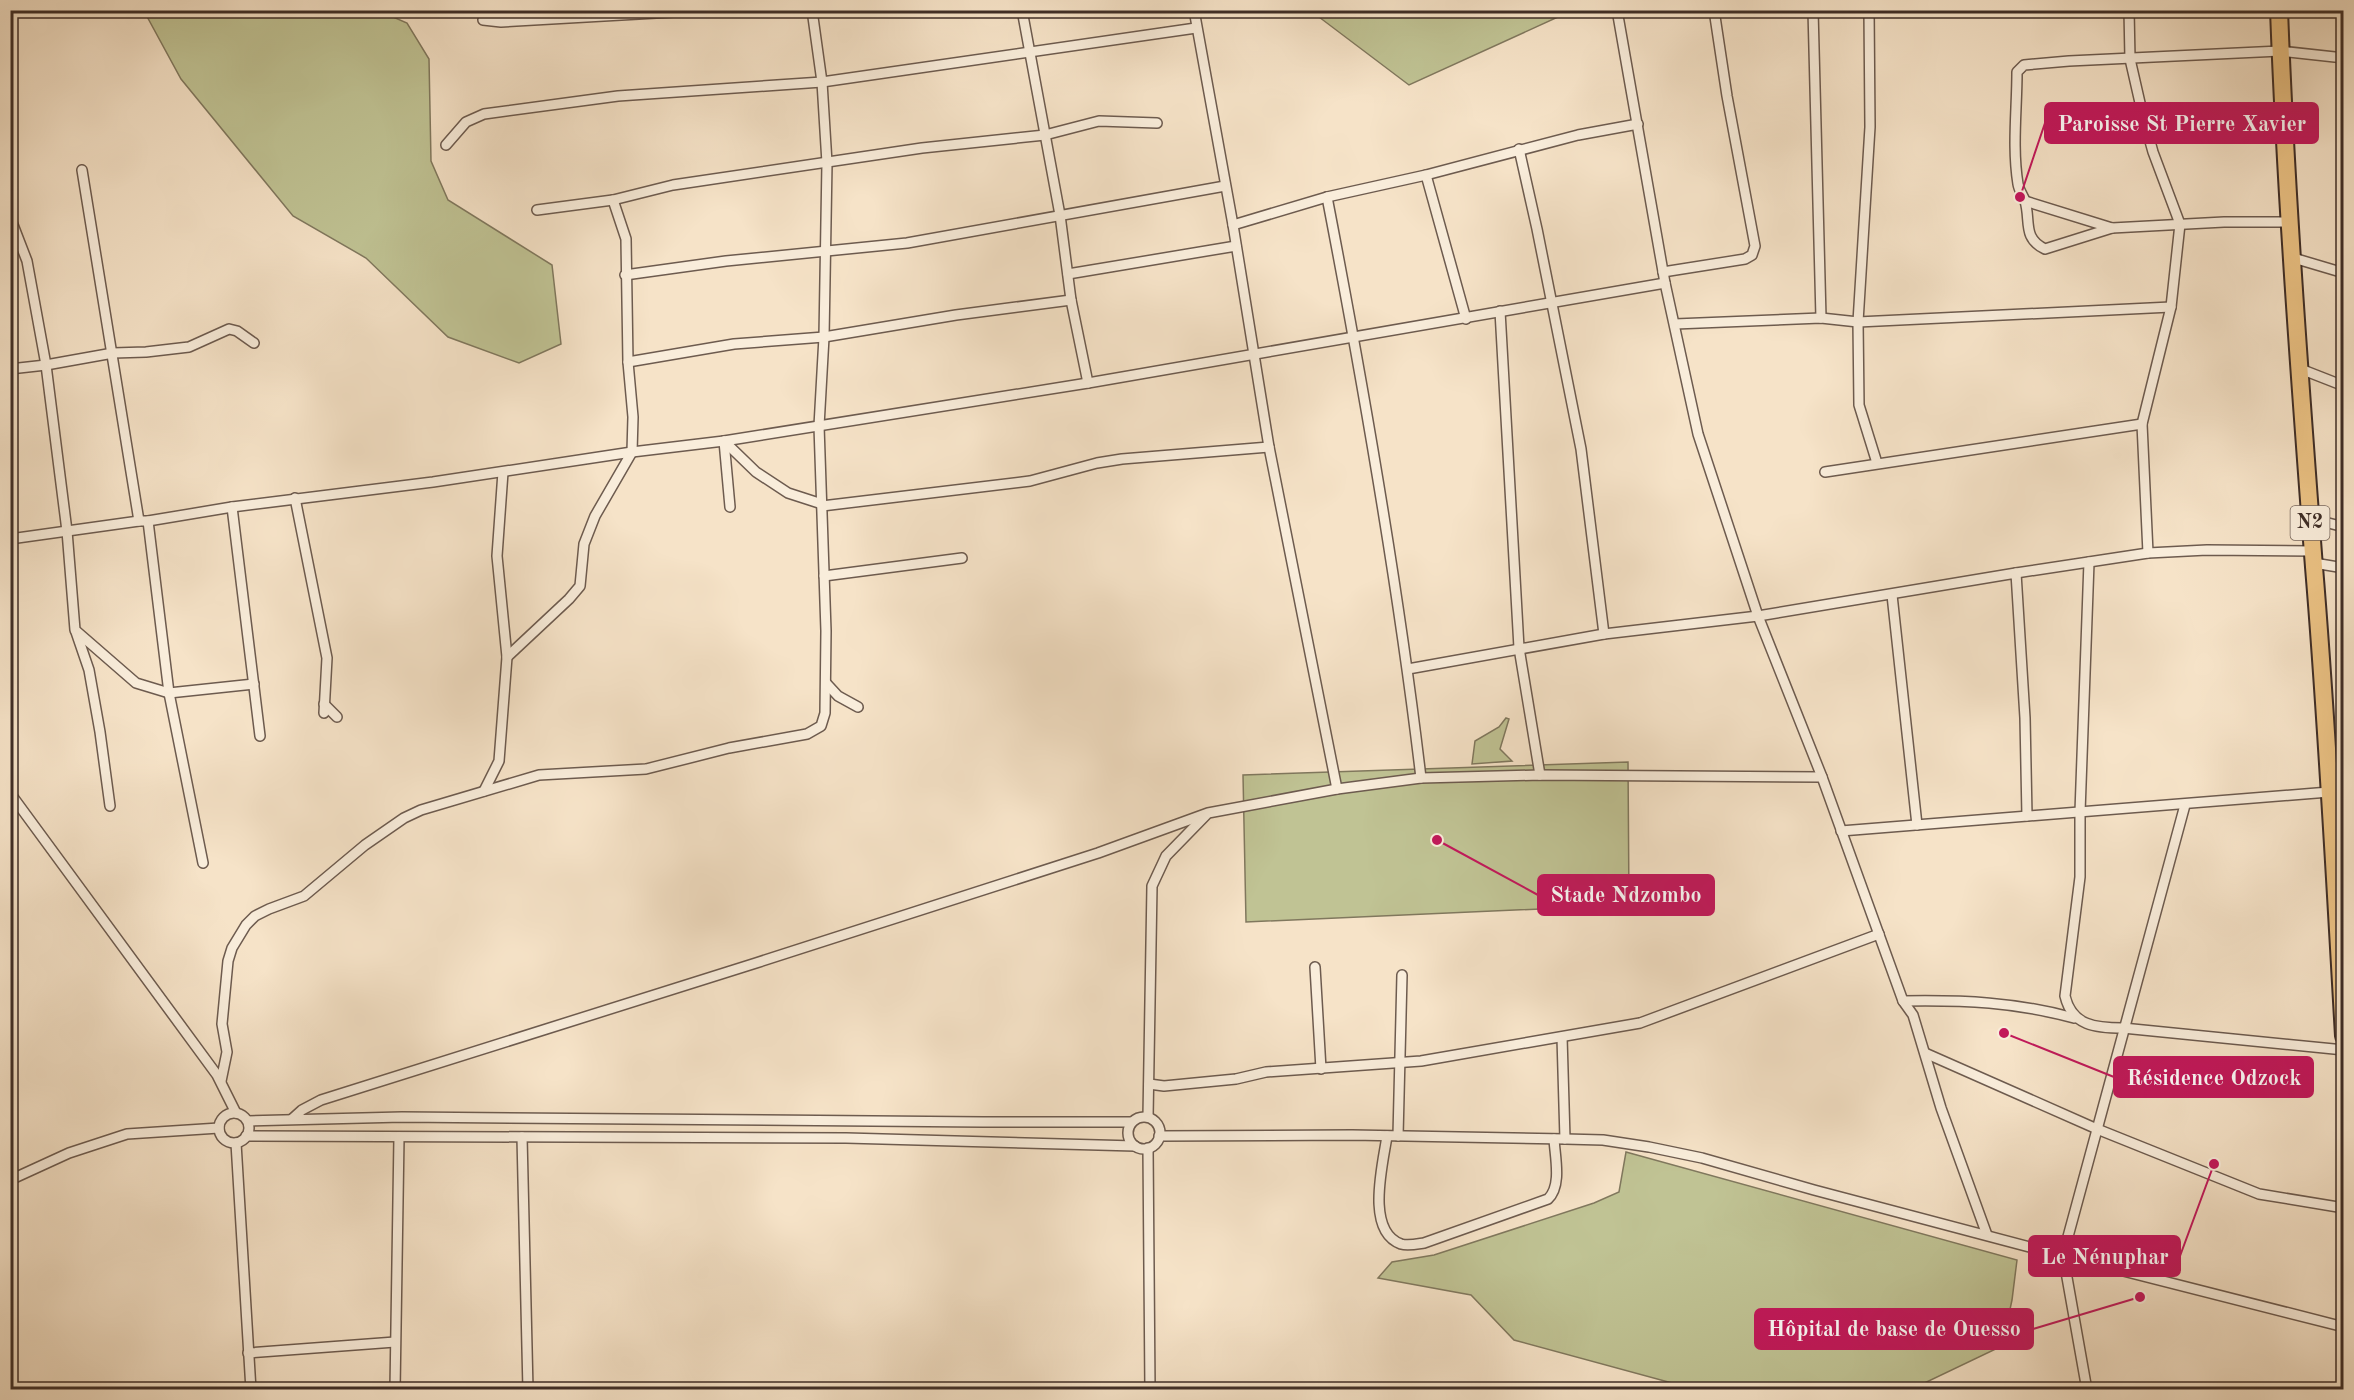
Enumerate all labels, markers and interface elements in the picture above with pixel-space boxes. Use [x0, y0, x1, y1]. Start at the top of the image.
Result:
callout: Paroisse St Pierre Xavier [2045, 103, 2318, 143]
text: Paroisse St Pierre Xavier [2058, 114, 2306, 136]
road number: N2 [2290, 506, 2330, 540]
callout: Stade Ndzombo [1538, 875, 1714, 915]
text: Stade Ndzombo [1550, 885, 1702, 907]
callout: Résidence Odzock [2114, 1057, 2313, 1097]
text: Résidence Odzock [2126, 1068, 2302, 1090]
callout: Le Nénuphar [2029, 1236, 2180, 1276]
text: Le Nénuphar [2041, 1247, 2169, 1269]
callout: Hôpital de base de Ouesso [1755, 1309, 2033, 1349]
text: Hôpital de base de Ouesso [1767, 1319, 2021, 1341]

